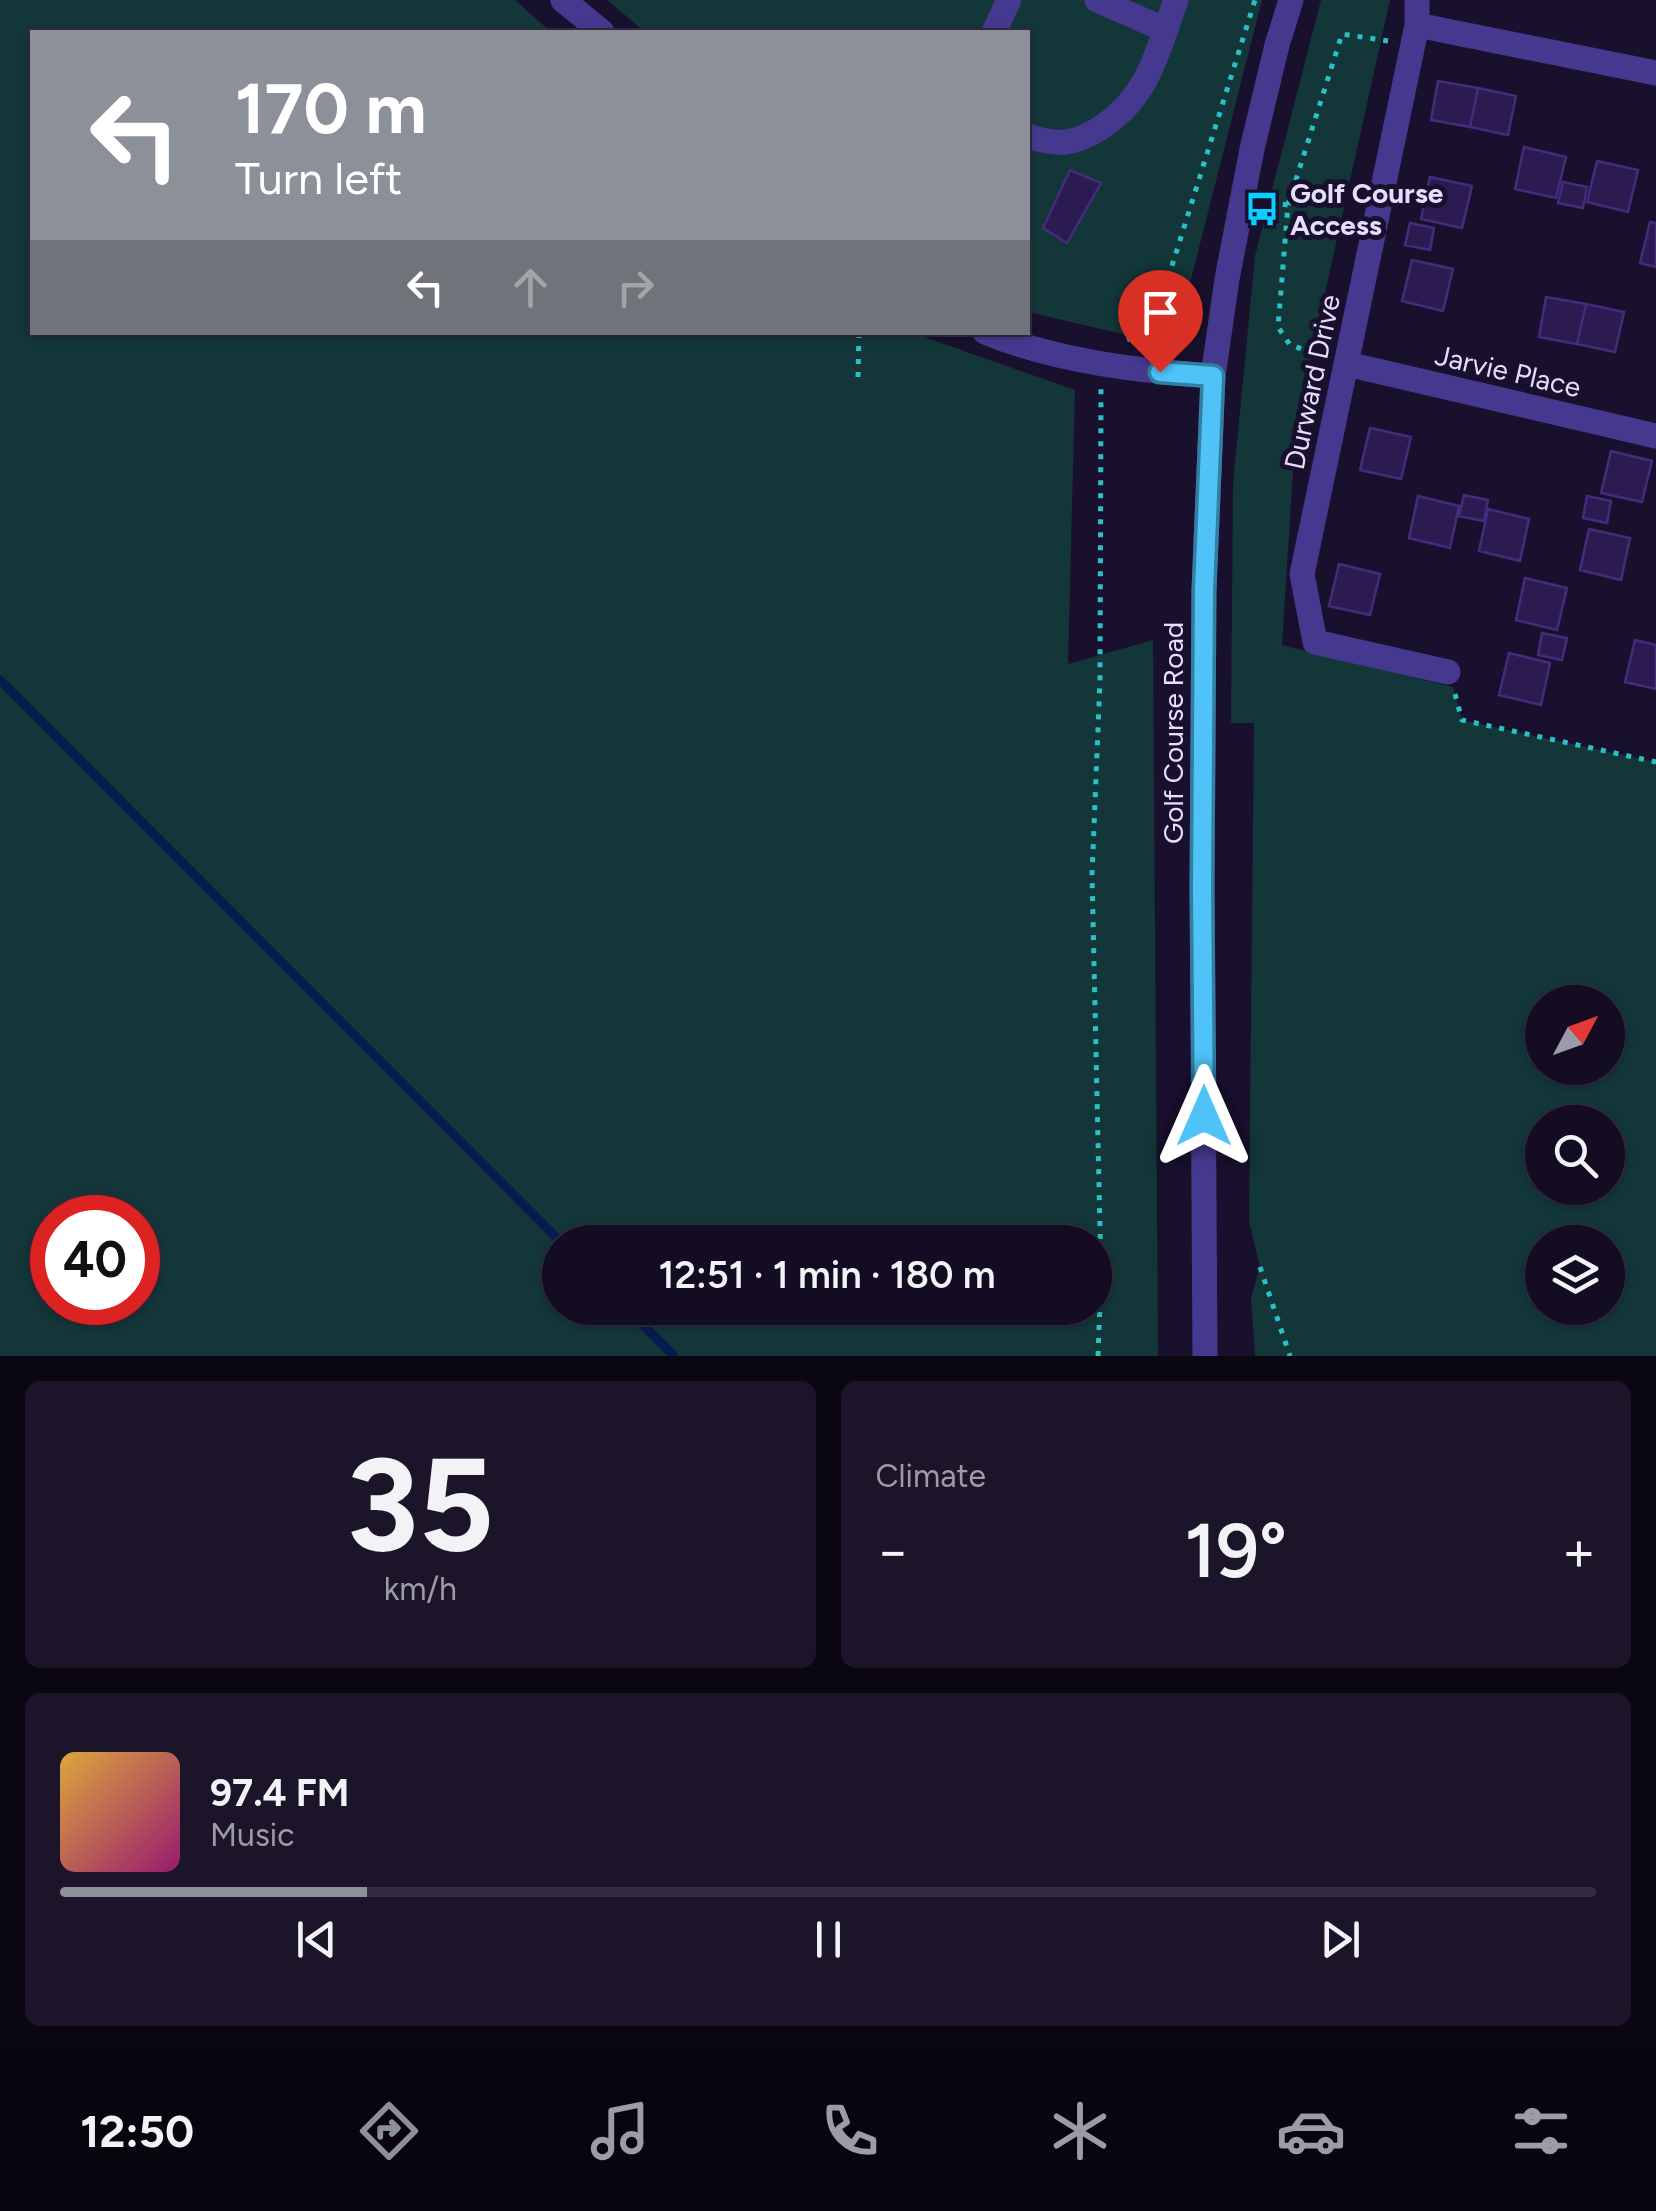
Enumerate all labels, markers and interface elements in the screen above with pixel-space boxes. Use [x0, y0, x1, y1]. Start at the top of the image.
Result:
text: 170 m [235, 66, 427, 151]
icon: left [70, 70, 200, 200]
text: Turn left [235, 151, 402, 205]
place label: Golf Course Access [1290, 176, 1443, 242]
bus stop icon: Golf Course Access [1243, 190, 1281, 228]
icon: left [398, 260, 453, 315]
icon: ahead [503, 260, 558, 315]
icon: right [608, 260, 663, 315]
pin [1118, 270, 1203, 373]
icon: arrive [1133, 285, 1188, 340]
street label: Durward Drive [1277, 292, 1347, 472]
street label: Jarvie Place [1432, 338, 1584, 404]
street label: Golf Course Road [1156, 622, 1190, 844]
north arrow [1525, 985, 1625, 1085]
map controls [1525, 985, 1625, 1325]
position arrow [1152, 1064, 1256, 1168]
button: search [1525, 1105, 1625, 1205]
speed limit sign: 40 [30, 1195, 160, 1325]
button: layers [1525, 1225, 1625, 1325]
text: 12:51 · 1 min · 180 m [658, 1252, 996, 1298]
text: 35 [346, 1427, 494, 1583]
text: Climate [876, 1457, 986, 1495]
text: 19° [1184, 1506, 1287, 1596]
text: − [876, 1518, 910, 1584]
text: + [1562, 1518, 1596, 1584]
text: km/h [384, 1570, 457, 1608]
text: 97.4 FM [210, 1770, 349, 1816]
text: Music [210, 1816, 295, 1854]
icon: previous [289, 1912, 344, 1967]
icon: pause [801, 1912, 856, 1967]
icon: next [1313, 1912, 1368, 1967]
icon: directions [354, 2096, 424, 2166]
icon: music [585, 2096, 655, 2166]
icon: phone [815, 2096, 885, 2166]
icon: climate [1045, 2096, 1115, 2166]
icon: car [1276, 2096, 1346, 2166]
icon: filters [1506, 2096, 1576, 2166]
text: 12:50 [80, 2104, 194, 2158]

